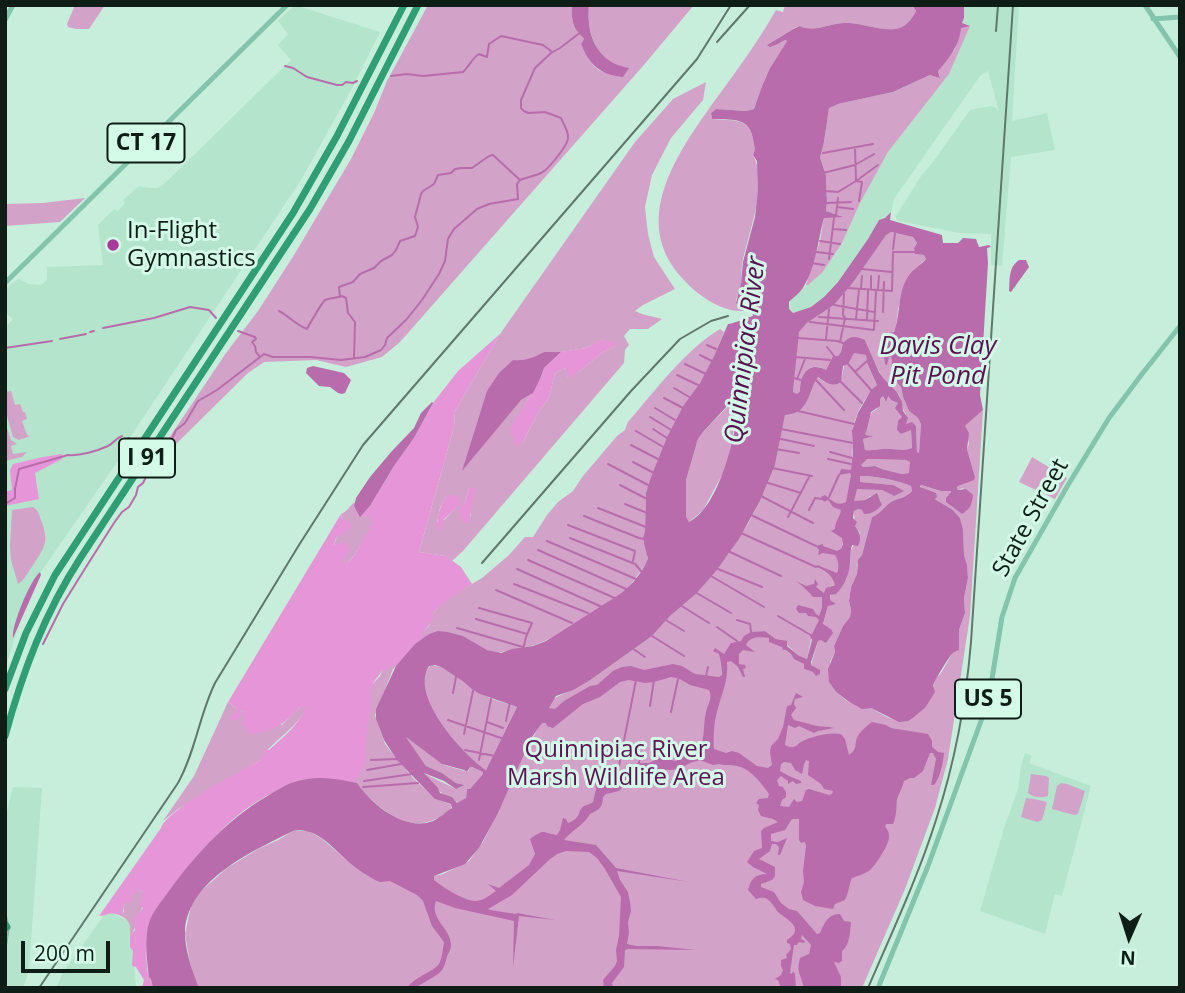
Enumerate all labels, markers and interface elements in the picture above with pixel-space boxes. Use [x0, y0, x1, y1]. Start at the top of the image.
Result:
road number: CT 17 [108, 124, 184, 162]
place label: In-Flight Gymnastics [127, 217, 256, 273]
marker: In-Flight Gymnastics [105, 237, 121, 253]
water label: Quinnipiac River [719, 255, 773, 445]
water label: Davis Clay Pit Pond [879, 331, 997, 392]
road number: I 91 [119, 438, 175, 478]
street label: State Street [987, 454, 1075, 582]
road number: US 5 [955, 680, 1021, 719]
park label: Quinnipiac River Marsh Wildlife Area [507, 736, 725, 792]
north arrow [1094, 902, 1164, 972]
scale bar [24, 926, 114, 970]
text: 200 m [34, 939, 95, 967]
text: N [1120, 945, 1136, 971]

